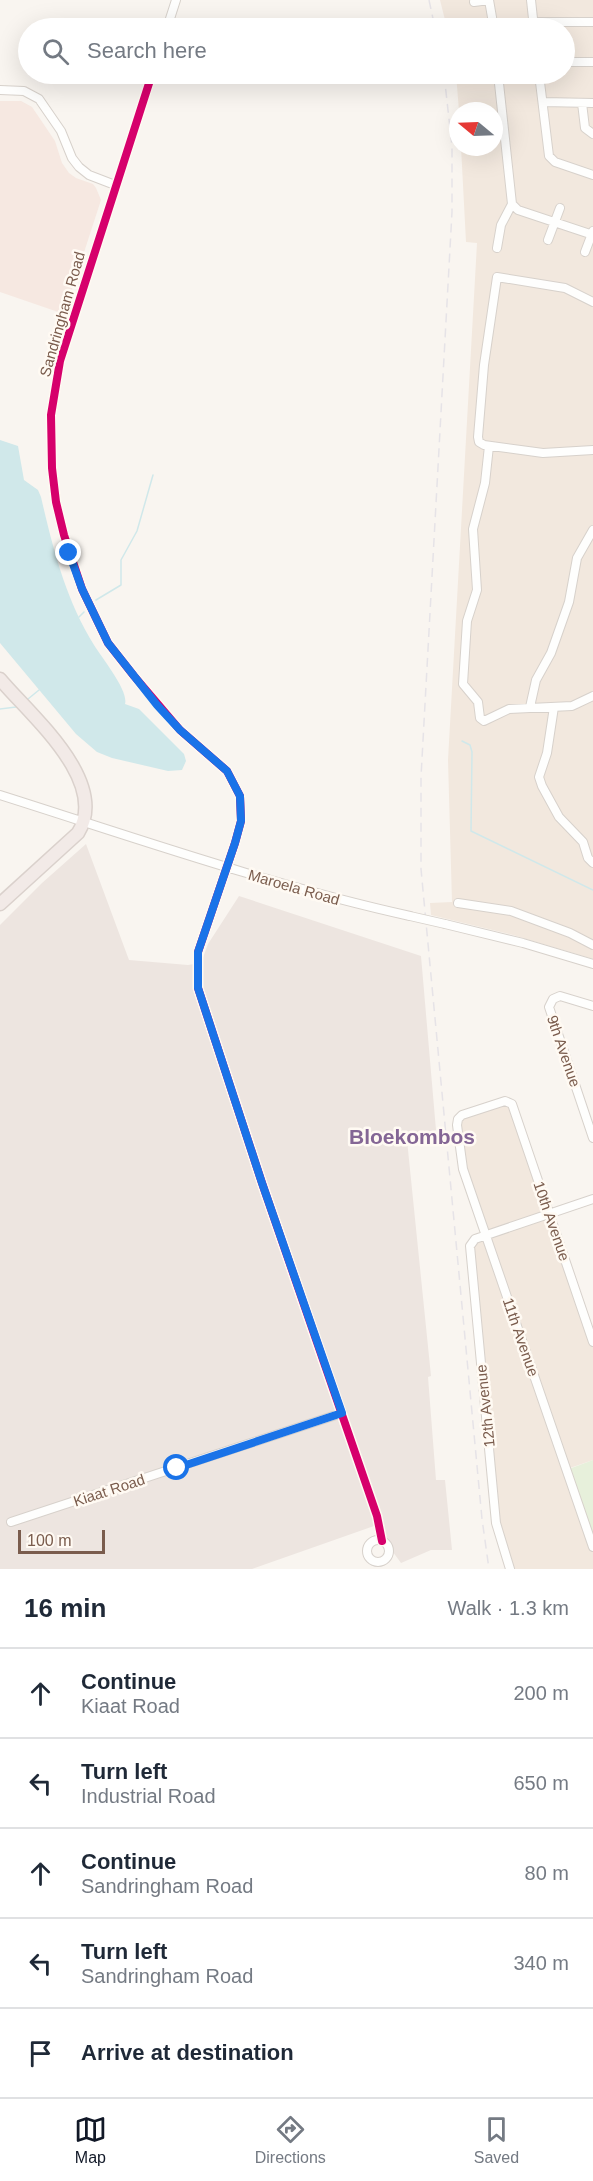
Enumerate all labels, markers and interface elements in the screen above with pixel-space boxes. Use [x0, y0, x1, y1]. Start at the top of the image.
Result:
search box [18, 18, 575, 84]
icon: search [39, 35, 72, 68]
text: Search here [87, 38, 207, 63]
north arrow [449, 102, 503, 156]
street label: Sandringham Road [36, 250, 88, 378]
route end [55, 539, 81, 565]
street label: Maroela Road [246, 866, 342, 908]
street label: 9th Avenue [544, 1013, 584, 1089]
district label: Bloekombos [349, 1125, 475, 1148]
street label: 10th Avenue [530, 1179, 574, 1263]
street label: 11th Avenue [500, 1295, 542, 1379]
street label: 12th Avenue [472, 1364, 498, 1448]
route start [163, 1454, 189, 1480]
street label: Kiaat Road [71, 1470, 147, 1510]
scale bar [18, 1527, 105, 1554]
text: 100 m [27, 1532, 71, 1549]
text: 16 min [24, 1593, 106, 1623]
text: Walk · 1.3 km [448, 1597, 569, 1619]
text: Continue [81, 1669, 176, 1694]
icon: ahead [24, 1677, 57, 1710]
text: 200 m [513, 1682, 569, 1704]
text: Kiaat Road [81, 1695, 180, 1717]
text: Turn left [81, 1759, 167, 1784]
icon: left [24, 1767, 57, 1800]
text: 650 m [513, 1772, 569, 1794]
text: Industrial Road [81, 1785, 216, 1807]
text: Continue [81, 1849, 176, 1874]
icon: ahead [24, 1857, 57, 1890]
text: 80 m [525, 1862, 569, 1884]
text: Sandringham Road [81, 1875, 253, 1897]
text: Turn left [81, 1939, 167, 1964]
icon: left [24, 1947, 57, 1980]
text: 340 m [513, 1952, 569, 1974]
text: Sandringham Road [81, 1965, 253, 1987]
icon: arrive [24, 2037, 57, 2070]
text: Arrive at destination [81, 2040, 294, 2065]
tab: Map [74, 2113, 107, 2167]
tab: Directions [255, 2113, 326, 2167]
tab: Saved [474, 2113, 519, 2167]

